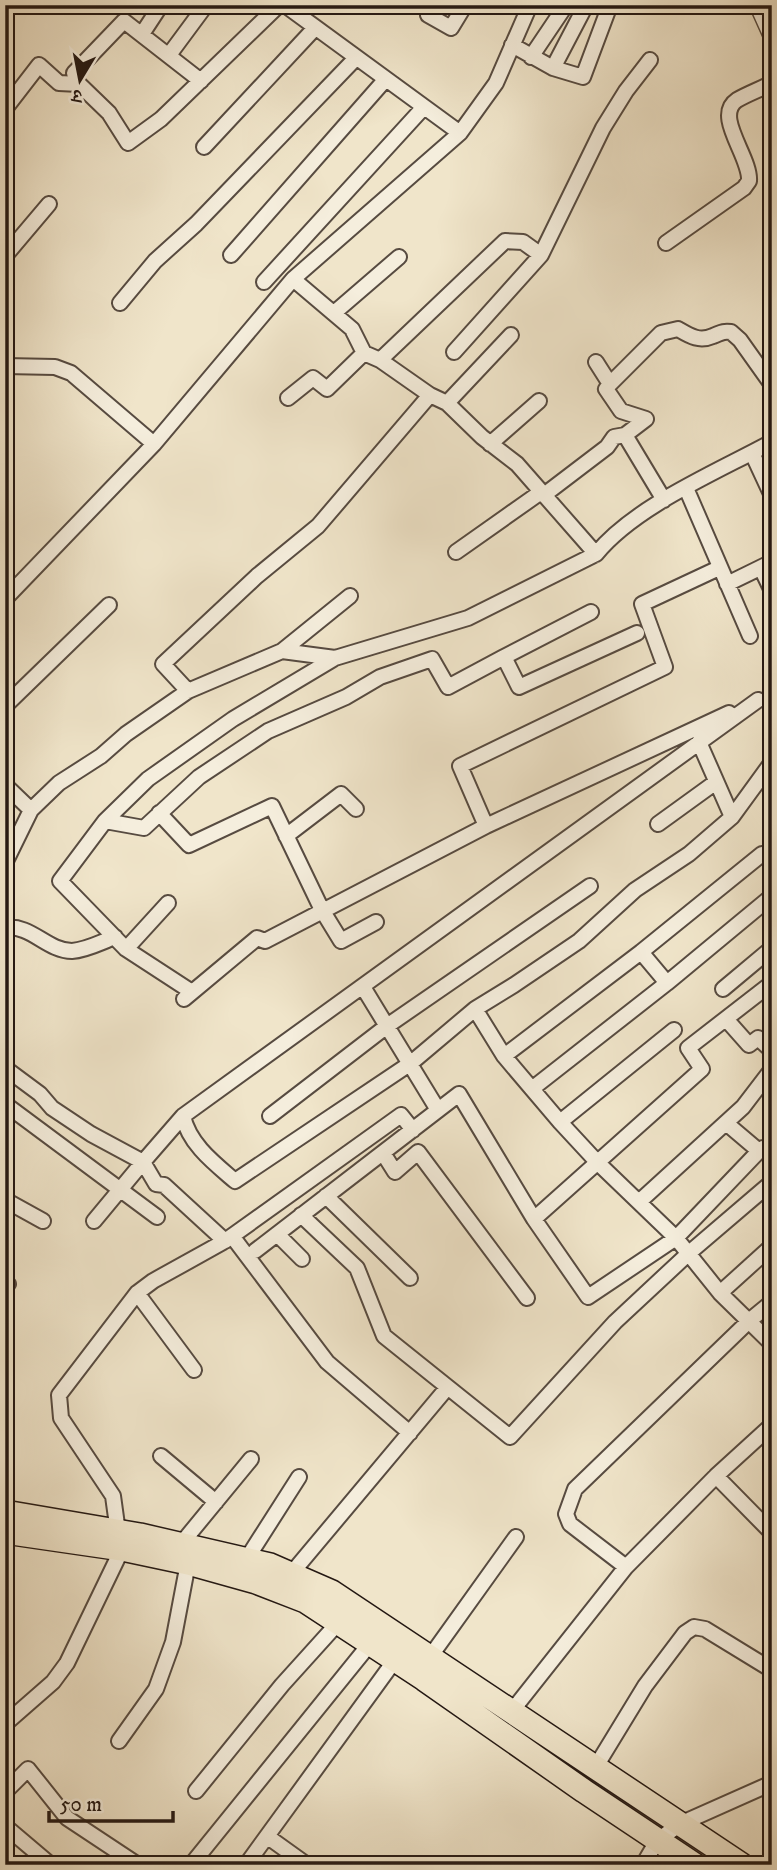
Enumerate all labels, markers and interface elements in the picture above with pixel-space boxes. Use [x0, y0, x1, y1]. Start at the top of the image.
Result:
north arrow [46, 46, 116, 116]
text: उ [69, 83, 86, 108]
scale bar [49, 1779, 173, 1823]
text: 50 m [60, 1792, 102, 1818]

